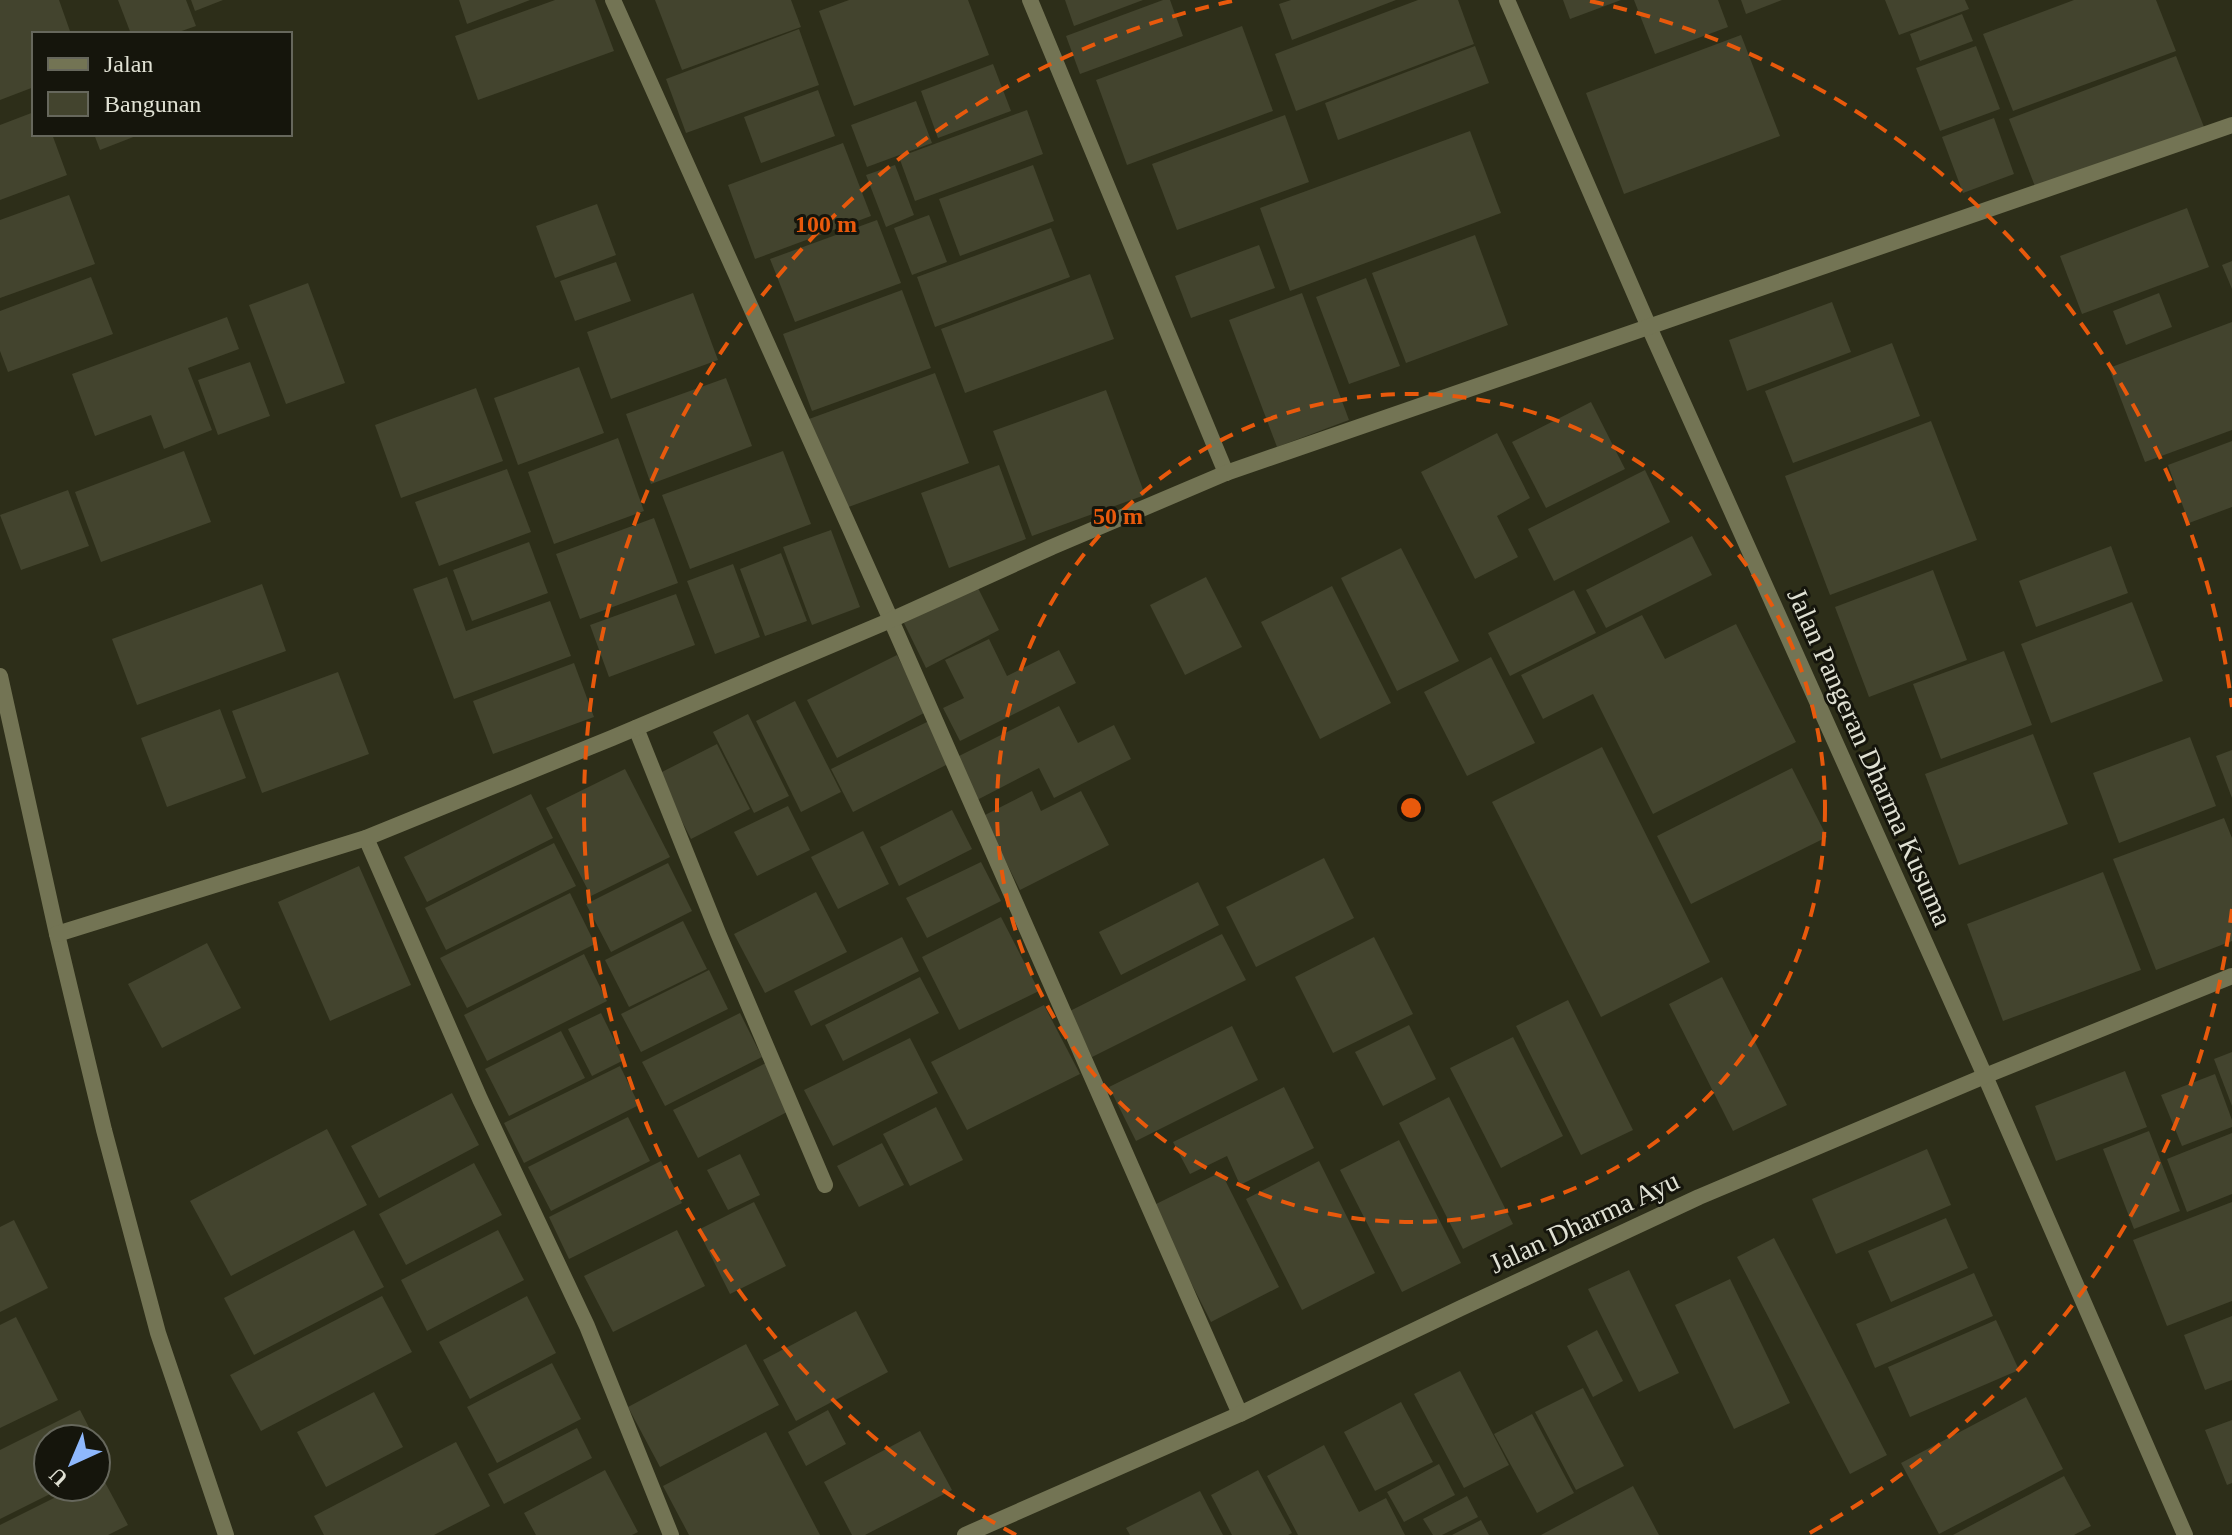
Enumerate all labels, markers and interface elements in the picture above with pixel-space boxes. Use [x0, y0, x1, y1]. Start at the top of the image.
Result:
legend [32, 32, 292, 136]
text: Jalan [104, 51, 153, 77]
text: Bangunan [104, 91, 201, 117]
text: 100 m [795, 211, 857, 237]
text: 50 m [1093, 503, 1143, 529]
street label: Jalan Pangeran Dharma Kusuma [1781, 583, 1959, 931]
centre of rings [1397, 794, 1425, 822]
street label: Jalan Dharma Ayu [1484, 1164, 1684, 1280]
north arrow [32, 1423, 112, 1503]
text: U [44, 1462, 73, 1492]

